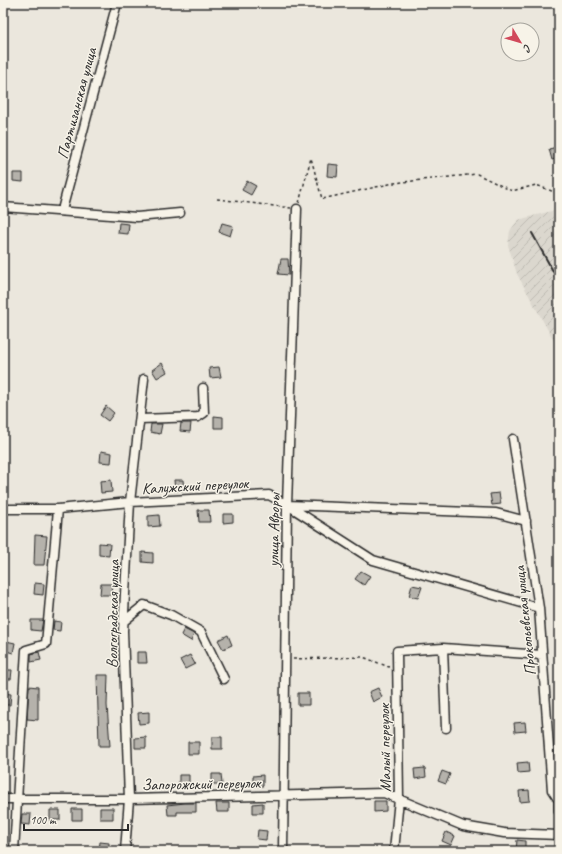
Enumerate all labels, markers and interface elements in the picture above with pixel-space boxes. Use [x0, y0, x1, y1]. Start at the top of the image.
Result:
north arrow [500, 22, 540, 62]
text: С [520, 42, 535, 56]
street label: Партизанская улица [53, 44, 102, 161]
street label: Калужский переулок [141, 473, 251, 499]
street label: улица Авроры [263, 491, 285, 568]
street label: Волгоградская улица [102, 558, 124, 668]
street label: Прокопьевская улица [509, 564, 541, 677]
street label: Малый переулок [374, 702, 396, 792]
street label: Запорожский переулок [141, 773, 263, 795]
scale bar [24, 806, 128, 832]
text: 100 m [30, 812, 57, 828]

